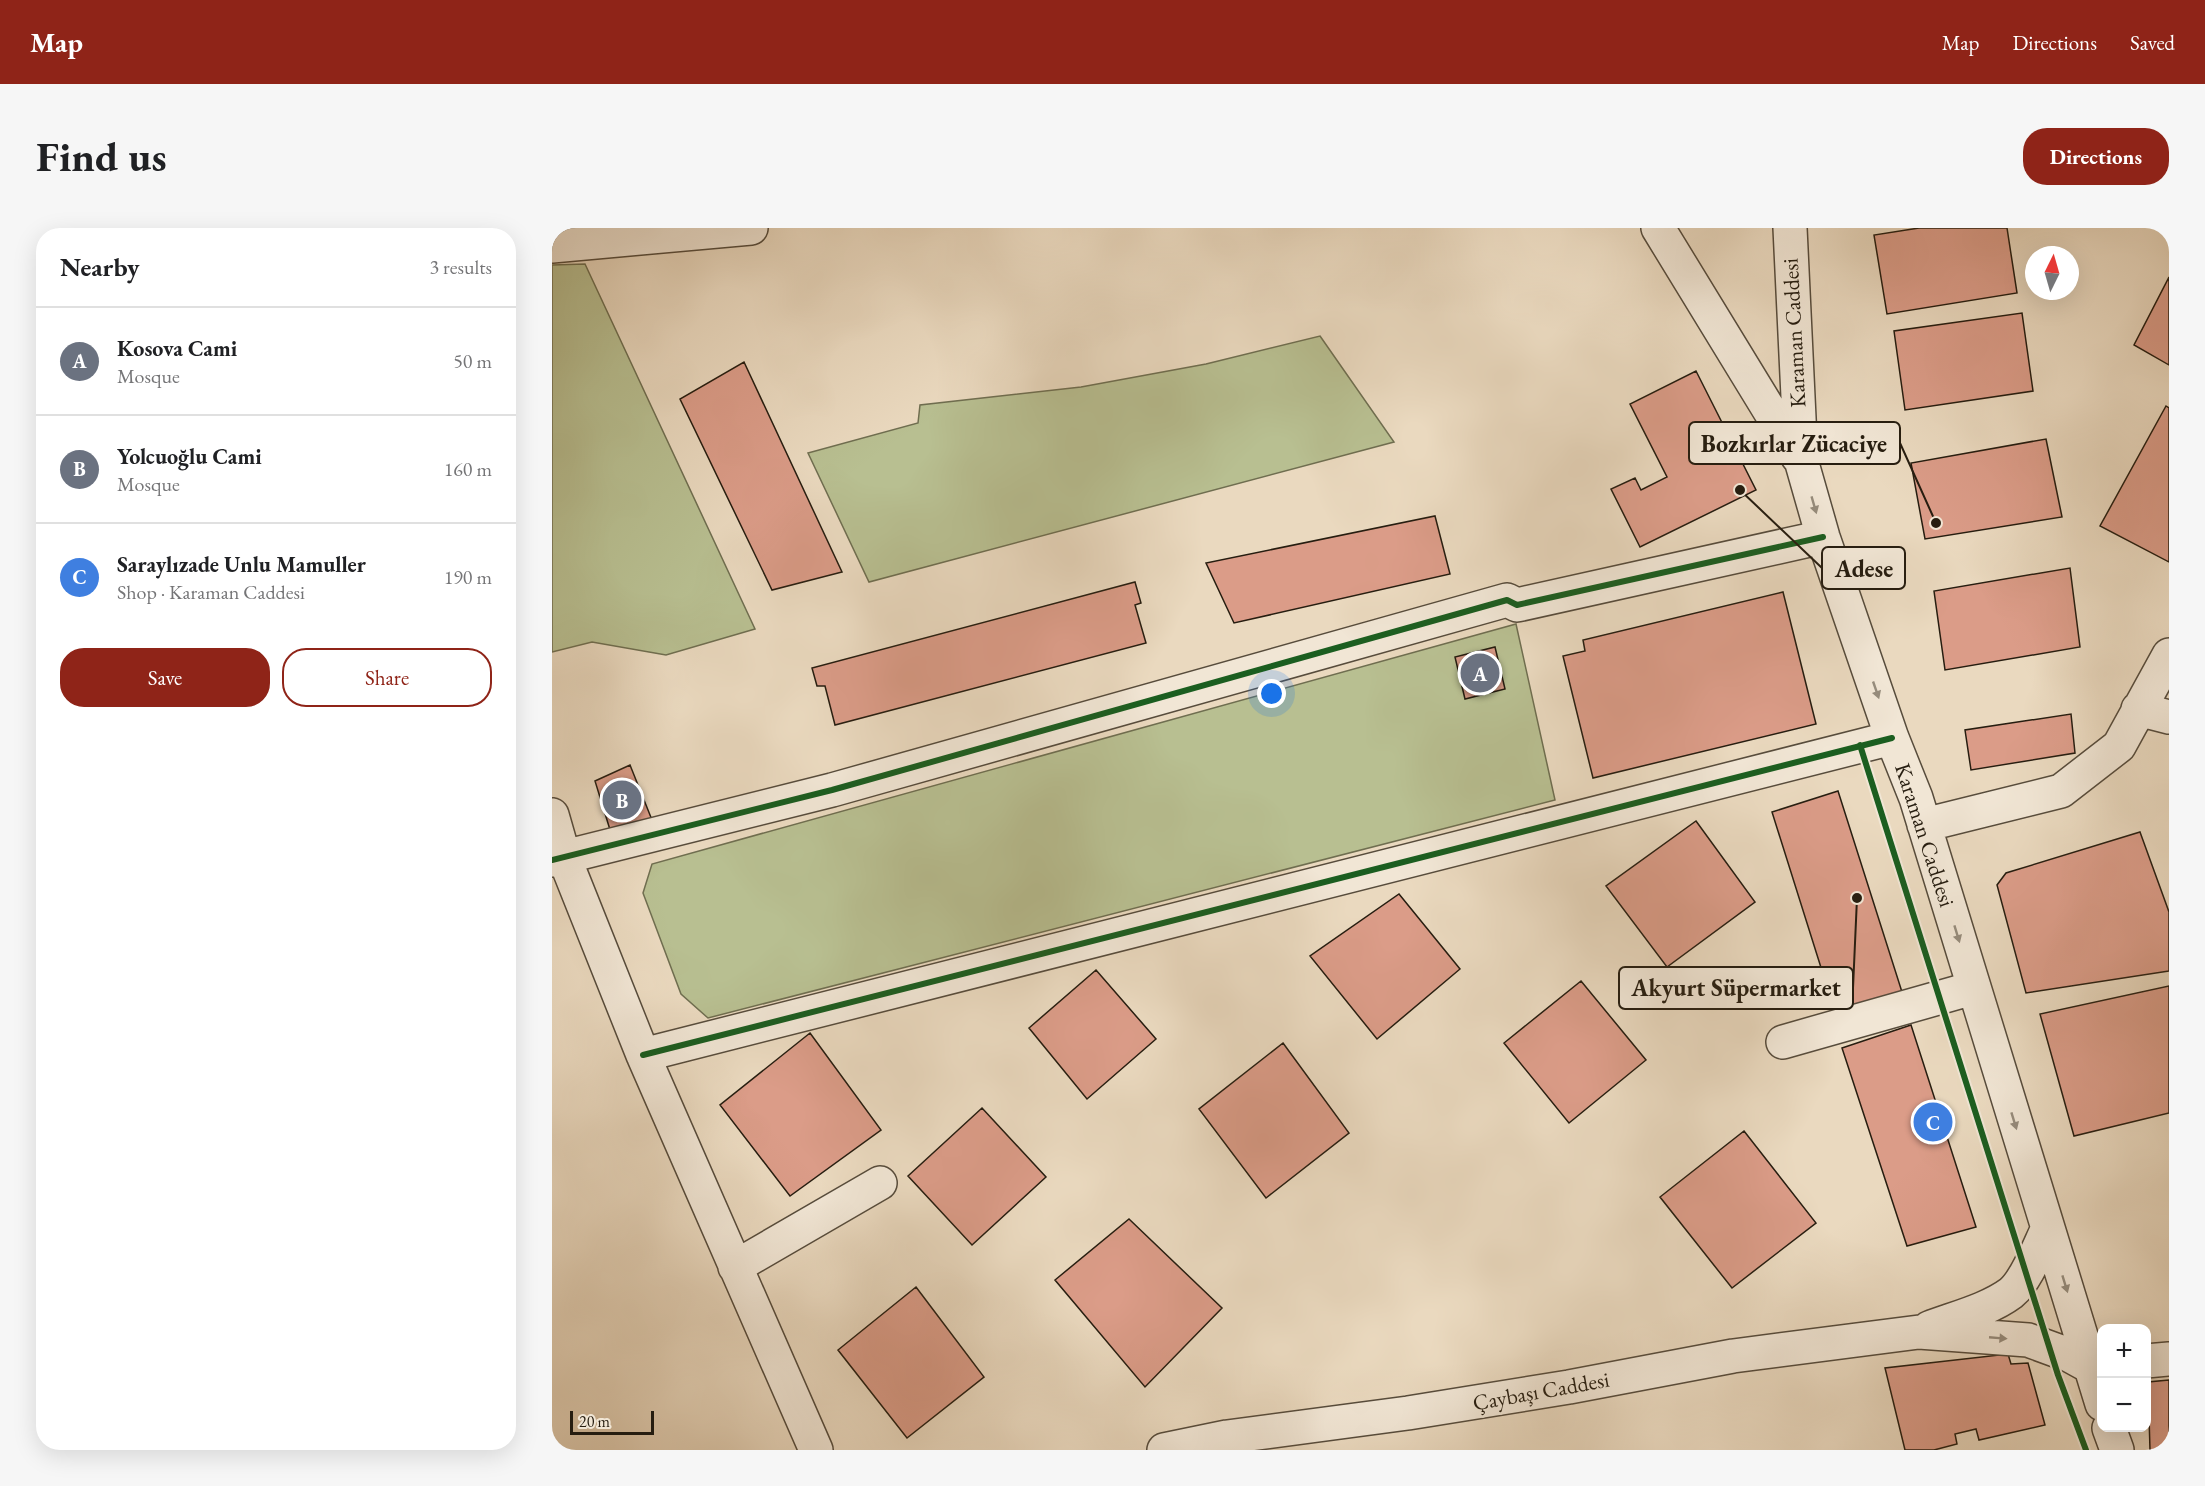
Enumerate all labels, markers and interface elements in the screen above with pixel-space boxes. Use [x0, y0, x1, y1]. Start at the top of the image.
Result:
text: Map [30, 24, 83, 60]
text: Map [1942, 29, 1979, 56]
text: Directions [2012, 29, 2097, 56]
text: Saved [2130, 29, 2175, 56]
button: Directions [2023, 128, 2169, 185]
text: Find us [36, 129, 167, 184]
north arrow [2025, 246, 2079, 300]
text: Nearby [60, 250, 140, 284]
text: 3 results [429, 254, 492, 280]
street label: Karaman Caddesi [1776, 258, 1812, 408]
text: Kosova Cami [117, 334, 237, 363]
text: A [72, 348, 87, 374]
text: 50 m [453, 348, 492, 374]
text: Mosque [117, 363, 180, 389]
callout: Bozkırlar Zücaciye [1689, 422, 1900, 464]
text: Bozkırlar Zücaciye [1701, 428, 1887, 460]
text: Yolcuoğlu Cami [117, 442, 262, 471]
text: B [73, 456, 86, 482]
text: 160 m [444, 456, 492, 482]
text: Mosque [117, 471, 180, 497]
one-way arrow [1810, 496, 1819, 514]
callout: Adese [1822, 547, 1905, 589]
text: Saraylızade Unlu Mamuller [117, 550, 366, 579]
text: Adese [1834, 553, 1893, 584]
text: C [72, 564, 87, 590]
text: 190 m [444, 564, 492, 590]
text: Shop · Karaman Caddesi [117, 579, 305, 605]
button: Save [60, 648, 270, 707]
button: Share [282, 648, 492, 707]
pin: A [1460, 650, 1500, 696]
your location [1257, 679, 1286, 708]
one-way arrow [1871, 681, 1881, 699]
street label: Karaman Caddesi [1888, 759, 1962, 911]
pin: B [602, 778, 642, 822]
one-way arrow [1953, 925, 1962, 943]
callout: Akyurt Süpermarket [1619, 967, 1853, 1009]
text: Akyurt Süpermarket [1630, 972, 1841, 1004]
pin: C [1914, 1100, 1952, 1144]
one-way arrow [2010, 1112, 2019, 1130]
one-way arrow [2061, 1275, 2070, 1293]
map controls [2097, 1324, 2151, 1432]
button: + [2097, 1324, 2151, 1378]
one-way arrow [1989, 1333, 2008, 1343]
street label: Çaybaşı Caddesi [1470, 1365, 1612, 1417]
button: − [2097, 1378, 2151, 1432]
scale bar [570, 1408, 654, 1436]
text: 20 m [579, 1411, 610, 1432]

